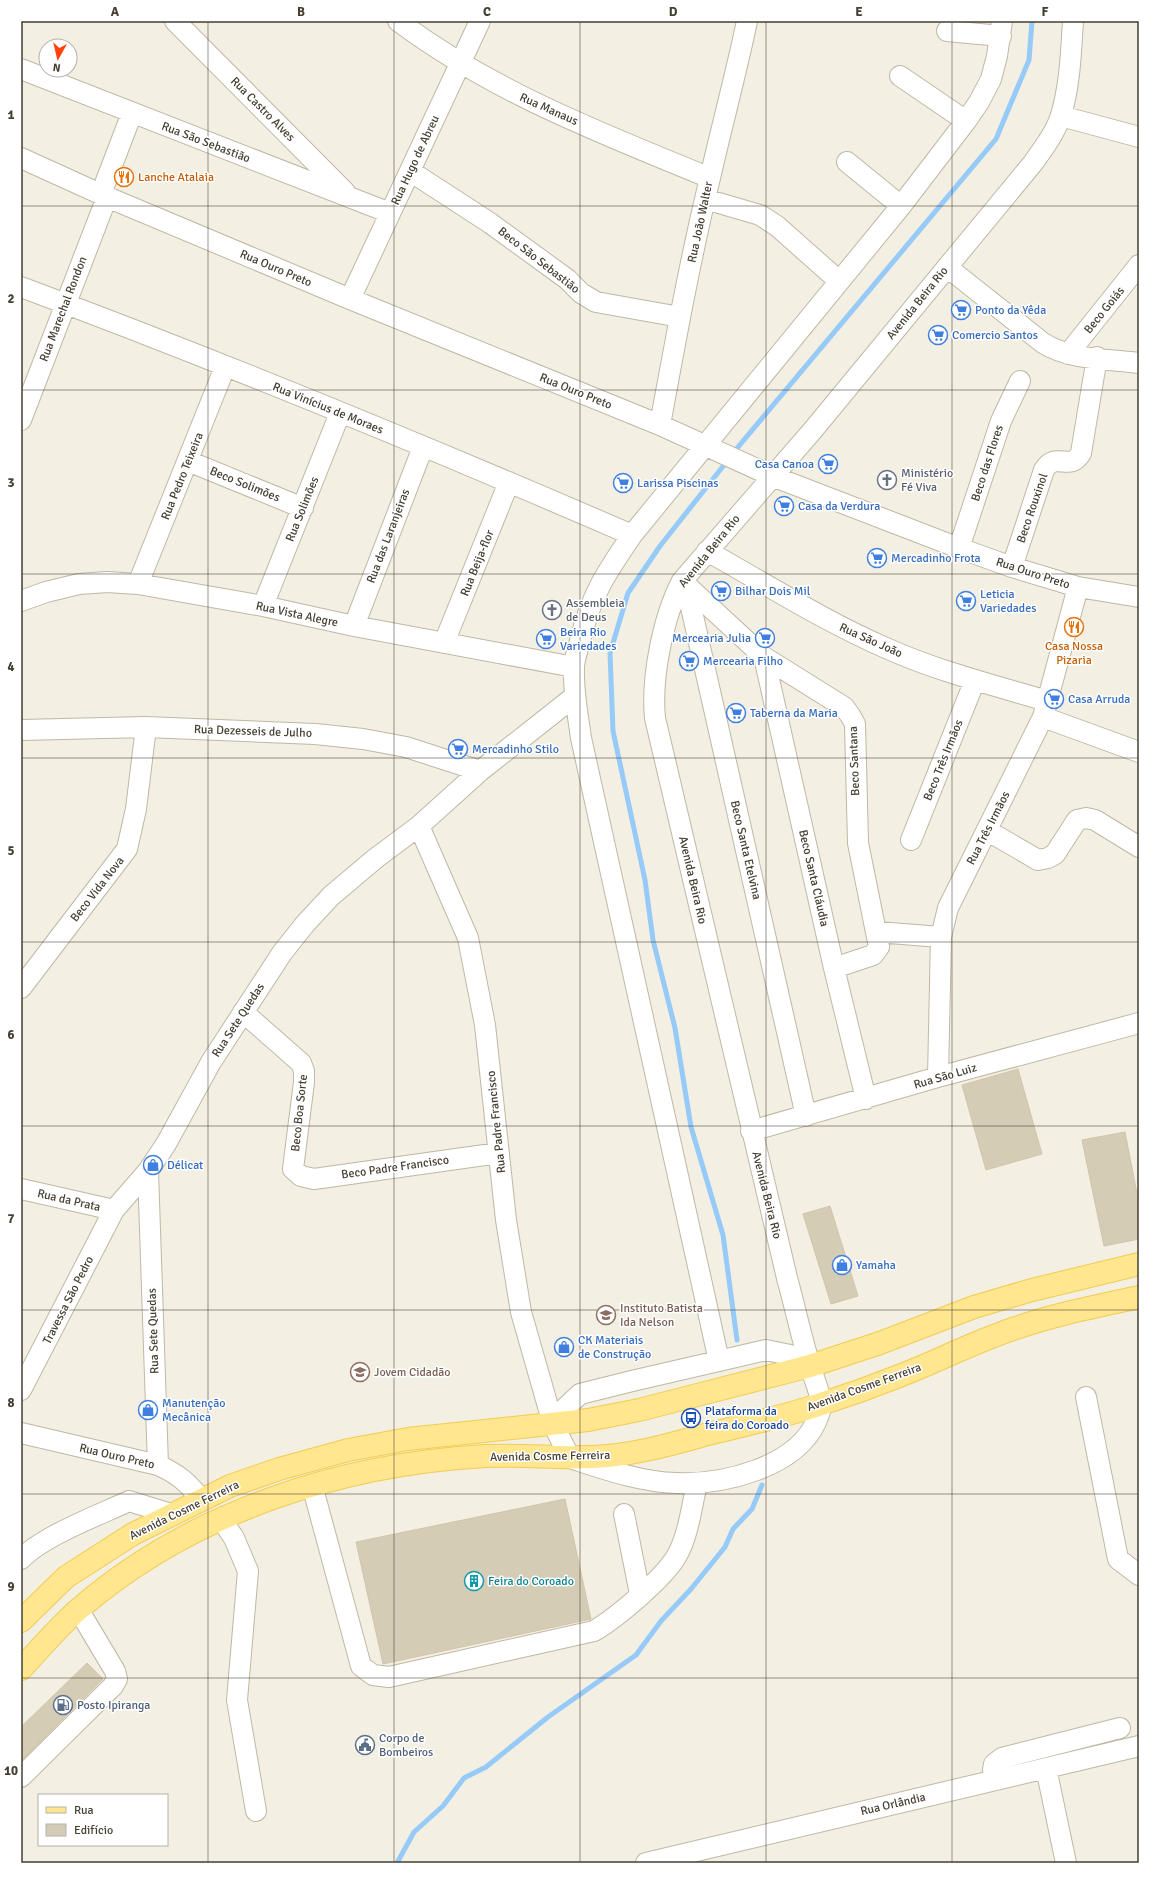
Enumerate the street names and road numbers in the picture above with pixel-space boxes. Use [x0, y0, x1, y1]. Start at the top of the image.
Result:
street label: Rua Castro Alves [227, 74, 298, 145]
street label: Rua Manaus [517, 90, 580, 129]
street label: Rua Hugo de Abreu [388, 113, 443, 208]
street label: Rua São Sebastião [159, 119, 252, 166]
street label: Rua João Walter [685, 180, 717, 264]
street label: Beco São Sebastião [495, 224, 583, 297]
street label: Rua Ouro Preto [237, 247, 314, 290]
street label: Rua Marechal Rondon [36, 254, 90, 364]
street label: Avenida Beira Rio [883, 264, 951, 343]
street label: Beco Goiás [1081, 284, 1128, 337]
street label: Rua Ouro Preto [537, 370, 614, 413]
street label: Rua Vinícius de Moraes [270, 379, 385, 438]
street label: Beco das Flores [968, 423, 1007, 503]
street label: Rua Pedro Teixeira [158, 430, 207, 522]
street label: Beco Solimões [208, 464, 282, 505]
street label: Beco Rouxinol [1014, 471, 1052, 545]
street label: Rua Solimões [283, 474, 322, 544]
street label: Rua das Laranjeiras [364, 487, 413, 586]
street label: Avenida Beira Rio [675, 512, 743, 591]
street label: Rua Beija-flor [457, 527, 498, 599]
street label: Rua Ouro Preto [994, 554, 1072, 592]
street label: Rua Vista Alegre [254, 598, 339, 631]
street label: Rua São João [837, 620, 905, 661]
street label: Beco Três Irmãos [920, 717, 967, 803]
street label: Rua Dezesseis de Julho [194, 722, 312, 741]
street label: Beco Santana [846, 726, 863, 796]
street label: Rua Três Irmãos [963, 789, 1013, 868]
street label: Beco Santa Etelvina [727, 799, 764, 901]
street label: Beco Santa Cláudia [795, 828, 832, 928]
street label: Avenida Beira Rio [675, 835, 710, 925]
street label: Beco Vida Nova [67, 854, 128, 925]
street label: Rua Sete Quedas [209, 980, 268, 1060]
street label: Rua São Luiz [912, 1060, 978, 1093]
street label: Rua Padre Francisco [484, 1070, 509, 1174]
street label: Beco Boa Sorte [288, 1074, 311, 1152]
street label: Avenida Beira Rio [748, 1150, 785, 1240]
street label: Beco Padre Francisco [340, 1153, 450, 1182]
street label: Rua da Prata [36, 1186, 102, 1215]
street label: Travessa São Pedro [40, 1254, 97, 1347]
street label: Rua Sete Quedas [145, 1288, 162, 1374]
street label: Avenida Cosme Ferreira [805, 1360, 923, 1415]
street label: Rua Ouro Preto [78, 1441, 156, 1472]
street label: Avenida Cosme Ferreira [490, 1448, 610, 1465]
street label: Avenida Cosme Ferreira [127, 1477, 242, 1544]
street label: Rua Orlândia [859, 1790, 927, 1819]

